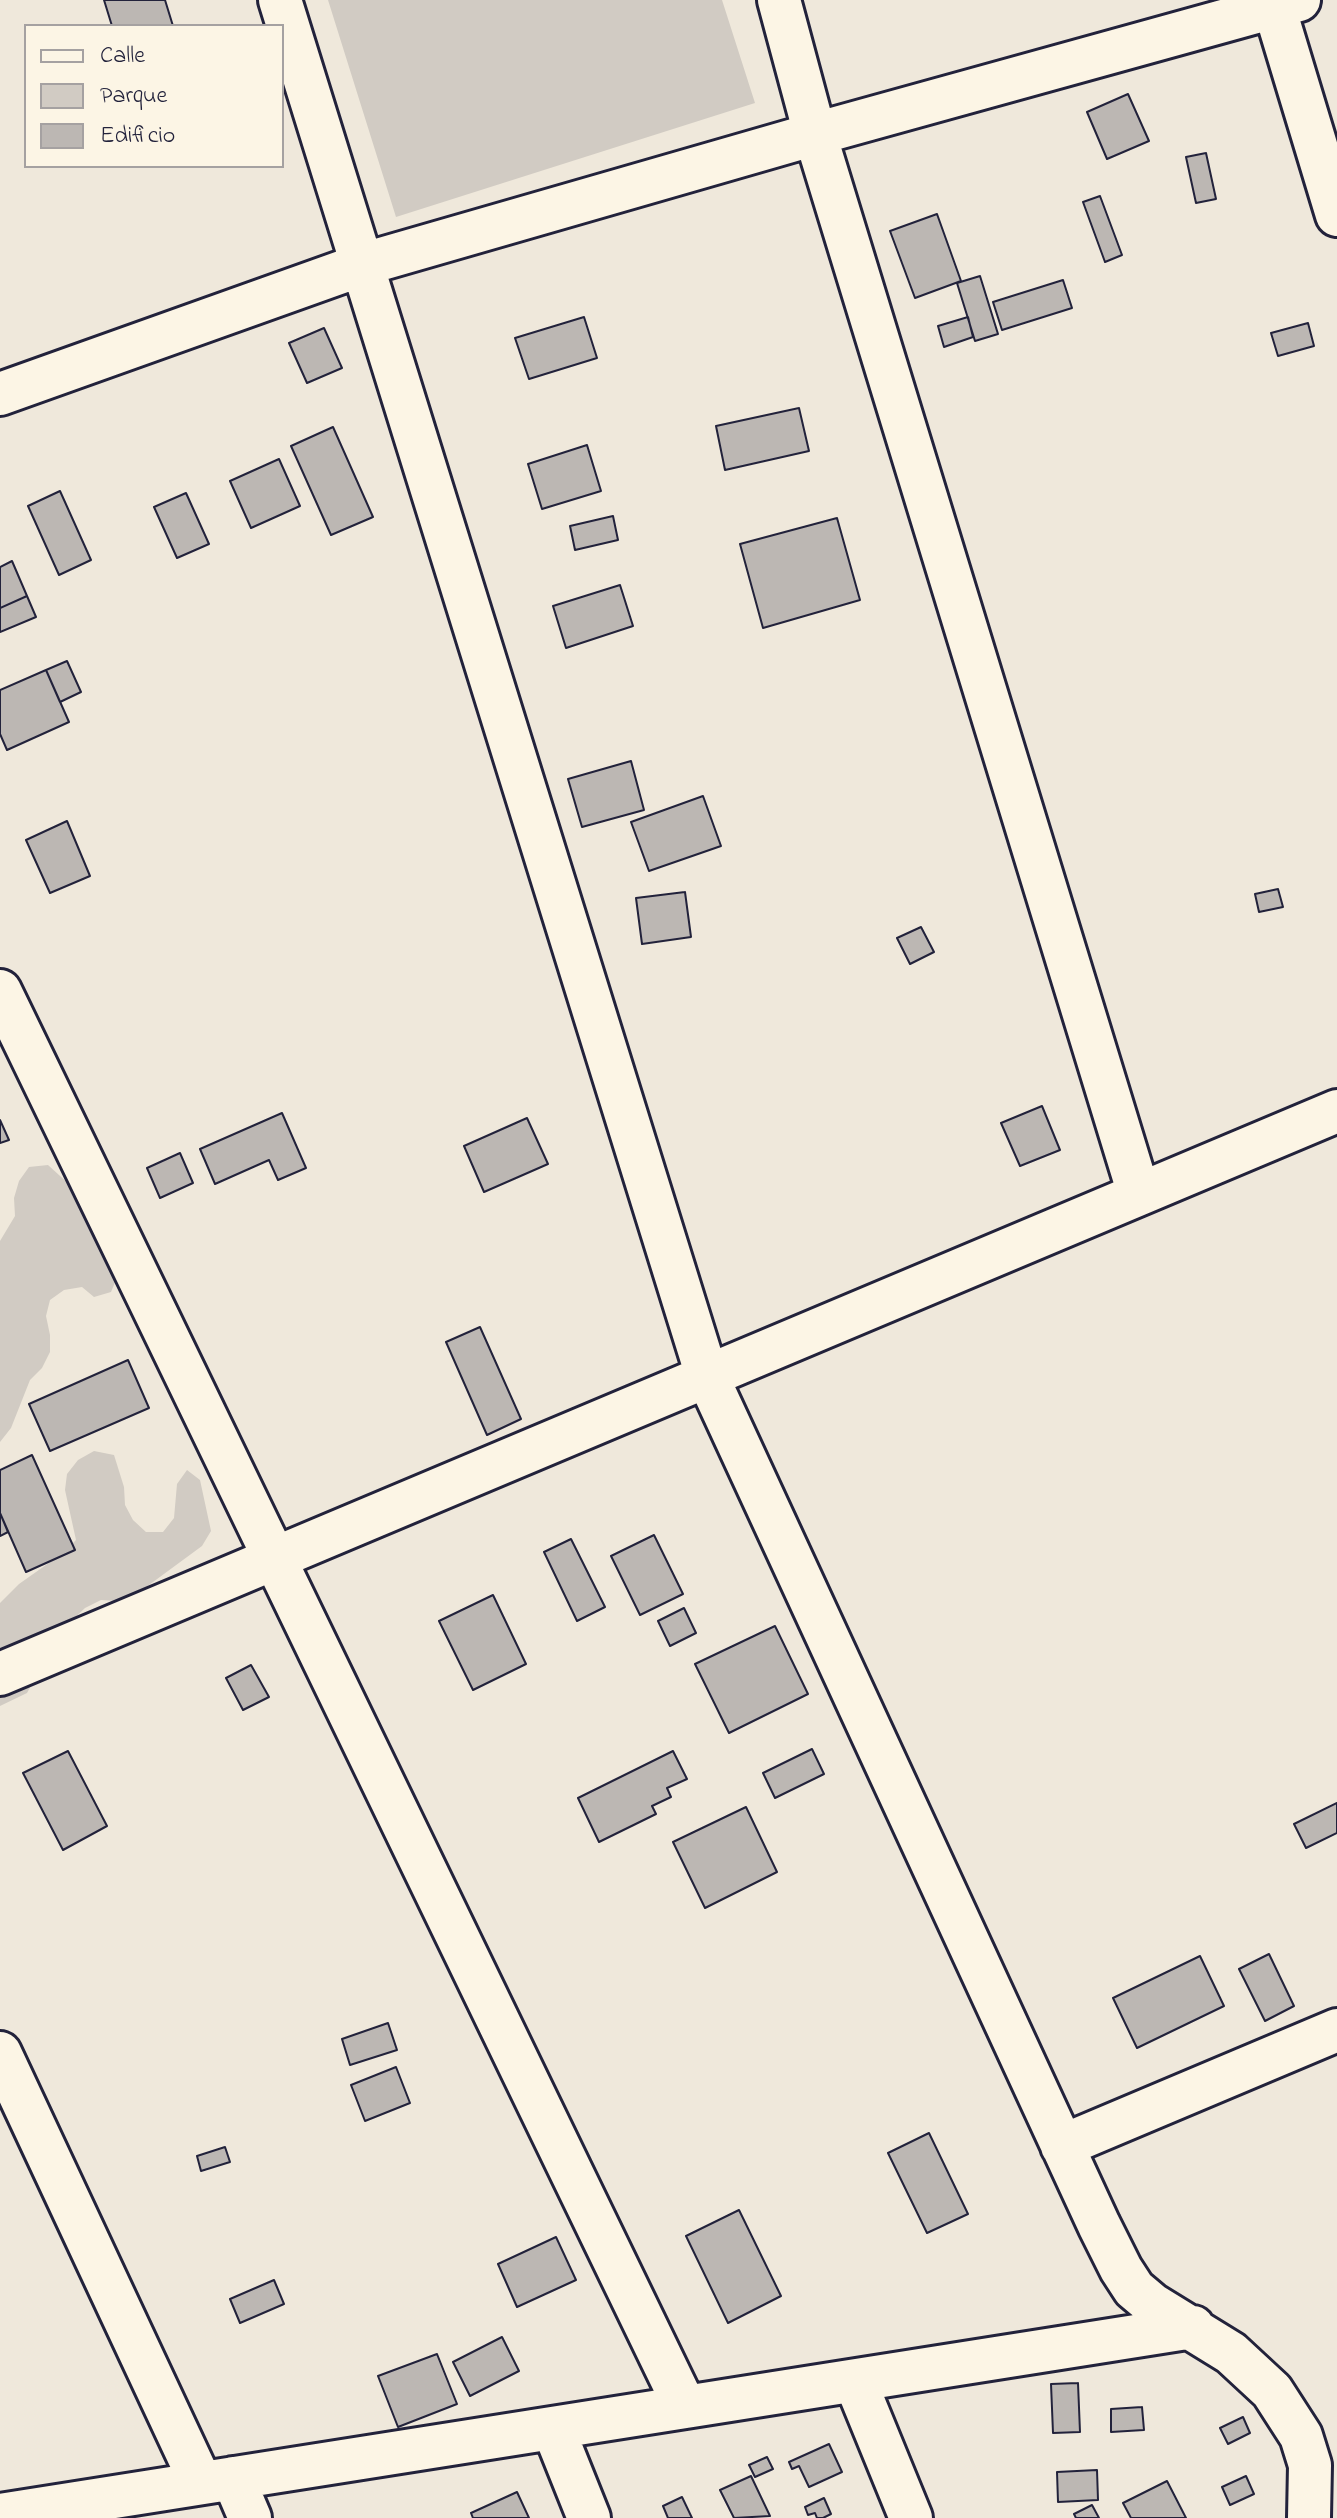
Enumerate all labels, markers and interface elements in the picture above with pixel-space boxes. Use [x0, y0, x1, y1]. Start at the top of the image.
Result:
legend [24, 24, 284, 168]
text: Calle [100, 39, 145, 74]
text: Parque [100, 79, 167, 114]
text: Edificio [100, 119, 175, 154]

